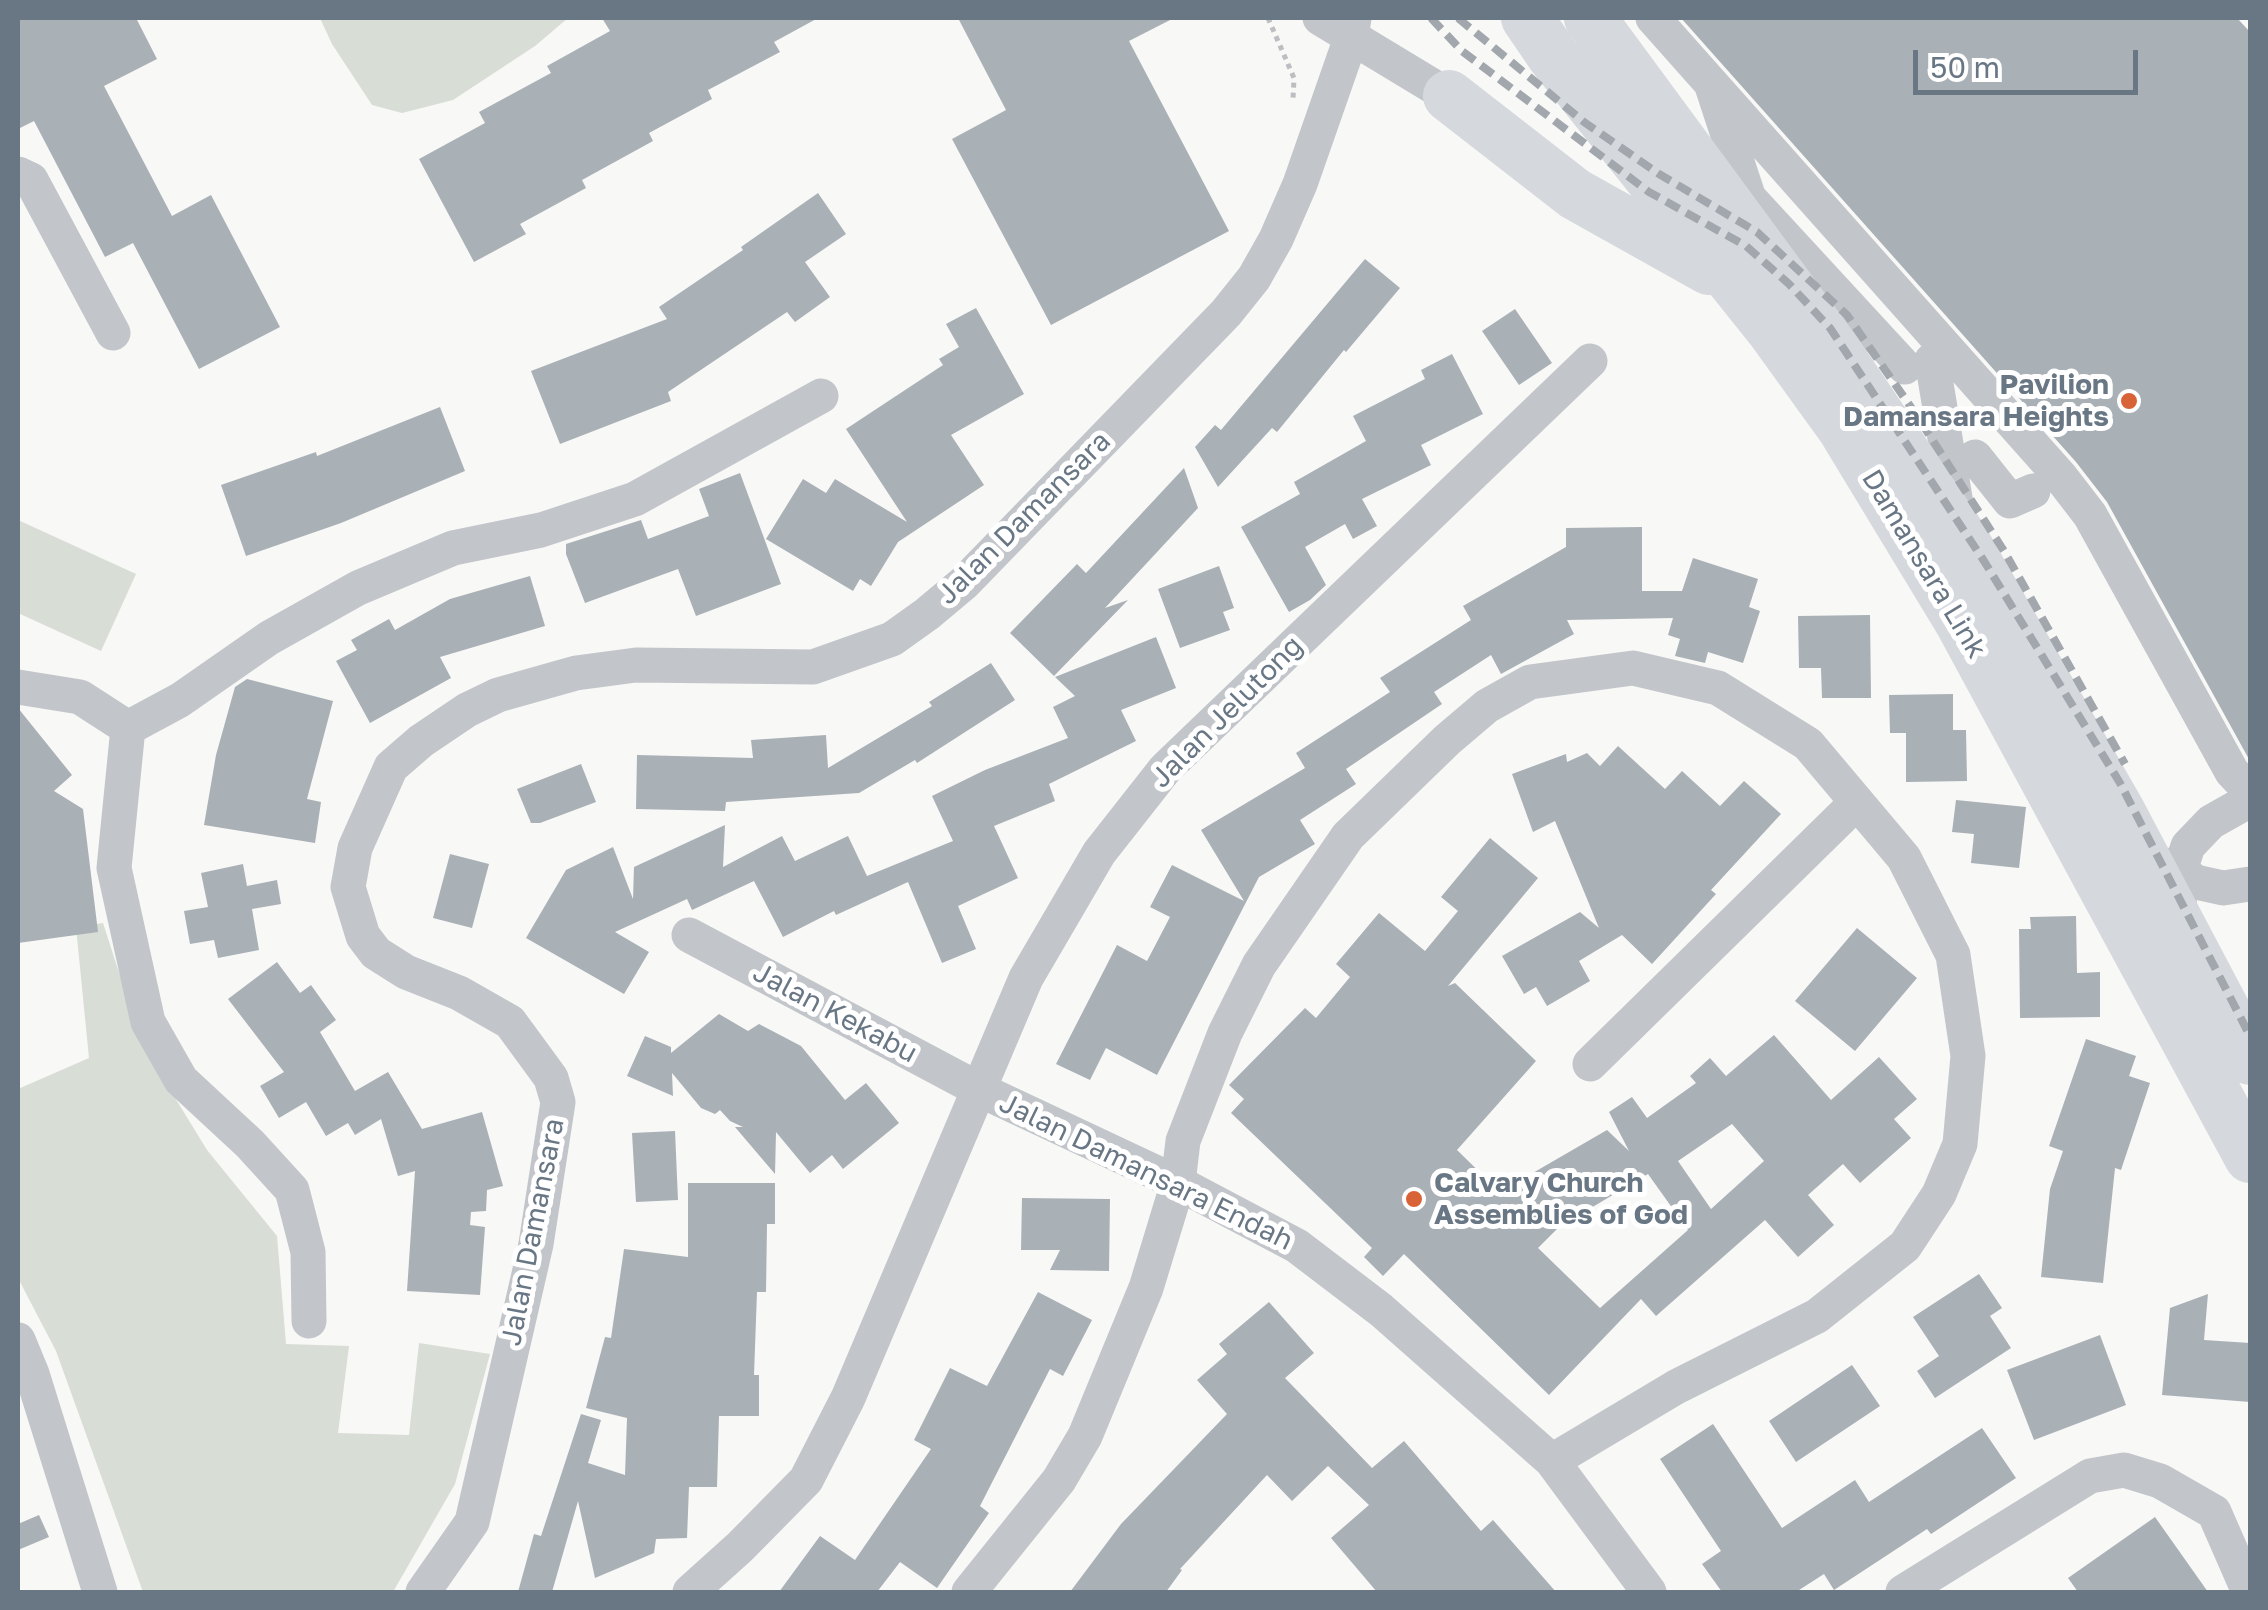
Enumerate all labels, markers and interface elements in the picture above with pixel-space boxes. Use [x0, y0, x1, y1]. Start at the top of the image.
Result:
scale bar [1918, 30, 2143, 92]
text: 50 m [1930, 49, 2000, 85]
place label: Pavilion Damansara Heights [1843, 368, 2109, 434]
marker: Pavilion Damansara Heights [2118, 390, 2140, 412]
street label: Jalan Damansara [931, 425, 1117, 611]
street label: Damansara Link [1855, 464, 1993, 664]
street label: Jalan Jelutong [1144, 629, 1310, 795]
street label: Jalan Kekabu [747, 956, 923, 1070]
street label: Jalan Damansara Endah [994, 1086, 1298, 1258]
street label: Jalan Damansara [494, 1116, 572, 1348]
place label: Calvary Church Assemblies of God [1434, 1166, 1688, 1232]
marker: Calvary Church Assemblies of God [1403, 1188, 1425, 1210]

